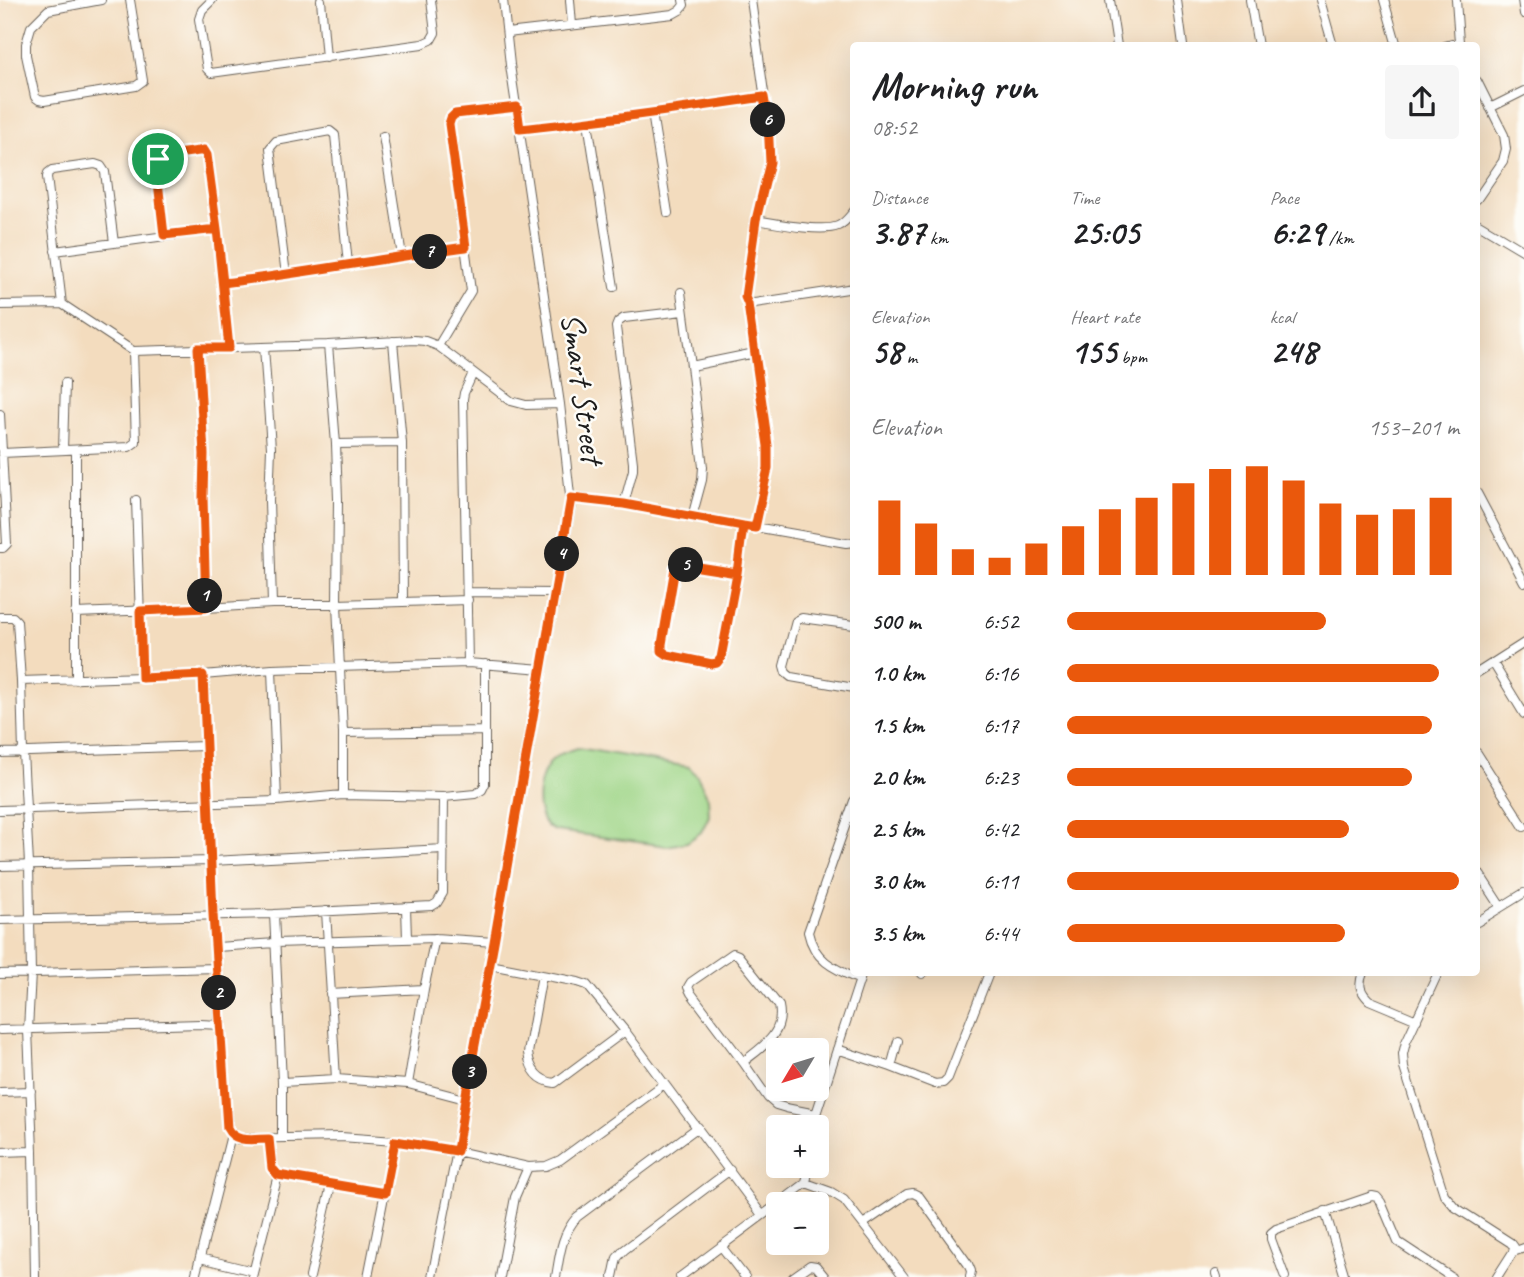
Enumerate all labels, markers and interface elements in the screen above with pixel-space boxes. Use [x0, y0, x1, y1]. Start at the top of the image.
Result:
text: Morning run [871, 63, 1037, 110]
button: share [1385, 65, 1459, 139]
pin: 6 [750, 102, 786, 138]
text: 6 [763, 107, 772, 131]
text: 08:52 [871, 113, 917, 142]
pin [128, 129, 188, 189]
icon: arrive [139, 140, 177, 178]
text: Distance [871, 186, 928, 210]
text: Time [1070, 186, 1099, 210]
text: Pace [1270, 186, 1299, 210]
text: 3.87 [871, 210, 925, 255]
text: 25:05 [1070, 210, 1139, 255]
text: 6:29 [1270, 210, 1324, 255]
text: km [925, 226, 948, 250]
text: /km [1324, 226, 1354, 250]
pin: 7 [412, 234, 448, 270]
text: 7 [425, 239, 434, 263]
text: Elevation [871, 305, 929, 329]
text: Heart rate [1070, 305, 1140, 329]
text: kcal [1270, 305, 1295, 329]
street label: Smart Street [552, 310, 615, 470]
text: 58 [871, 329, 902, 374]
text: 155 [1070, 329, 1116, 374]
text: 248 [1270, 329, 1317, 374]
text: m [902, 345, 917, 369]
text: bpm [1116, 345, 1147, 369]
text: Elevation [871, 413, 942, 442]
text: 153–201 m [1368, 413, 1459, 442]
pin: 4 [544, 536, 580, 572]
text: 4 [557, 541, 566, 565]
pin: 5 [668, 548, 704, 582]
text: 5 [681, 552, 690, 576]
pin: 1 [188, 578, 222, 614]
text: 1 [200, 583, 209, 607]
text: 500 m [871, 607, 920, 636]
text: 6:52 [983, 607, 1019, 636]
text: 1.0 km [871, 659, 925, 688]
text: 6:16 [983, 659, 1019, 688]
text: 1.5 km [871, 711, 924, 740]
text: 6:17 [983, 711, 1019, 740]
text: 2.0 km [871, 763, 925, 792]
text: 6:23 [983, 763, 1019, 792]
text: 2.5 km [871, 815, 924, 844]
text: 6:42 [983, 815, 1019, 844]
text: 3.0 km [871, 867, 925, 896]
text: 6:11 [983, 867, 1019, 896]
text: 3.5 km [871, 919, 924, 948]
text: 6:44 [983, 919, 1019, 948]
pin: 2 [202, 976, 236, 1010]
text: 2 [214, 980, 223, 1004]
north arrow [766, 1038, 830, 1101]
map controls [766, 1038, 829, 1255]
pin: 3 [452, 1054, 488, 1090]
text: 3 [465, 1059, 474, 1083]
button: + [766, 1115, 829, 1178]
button: − [766, 1192, 829, 1255]

